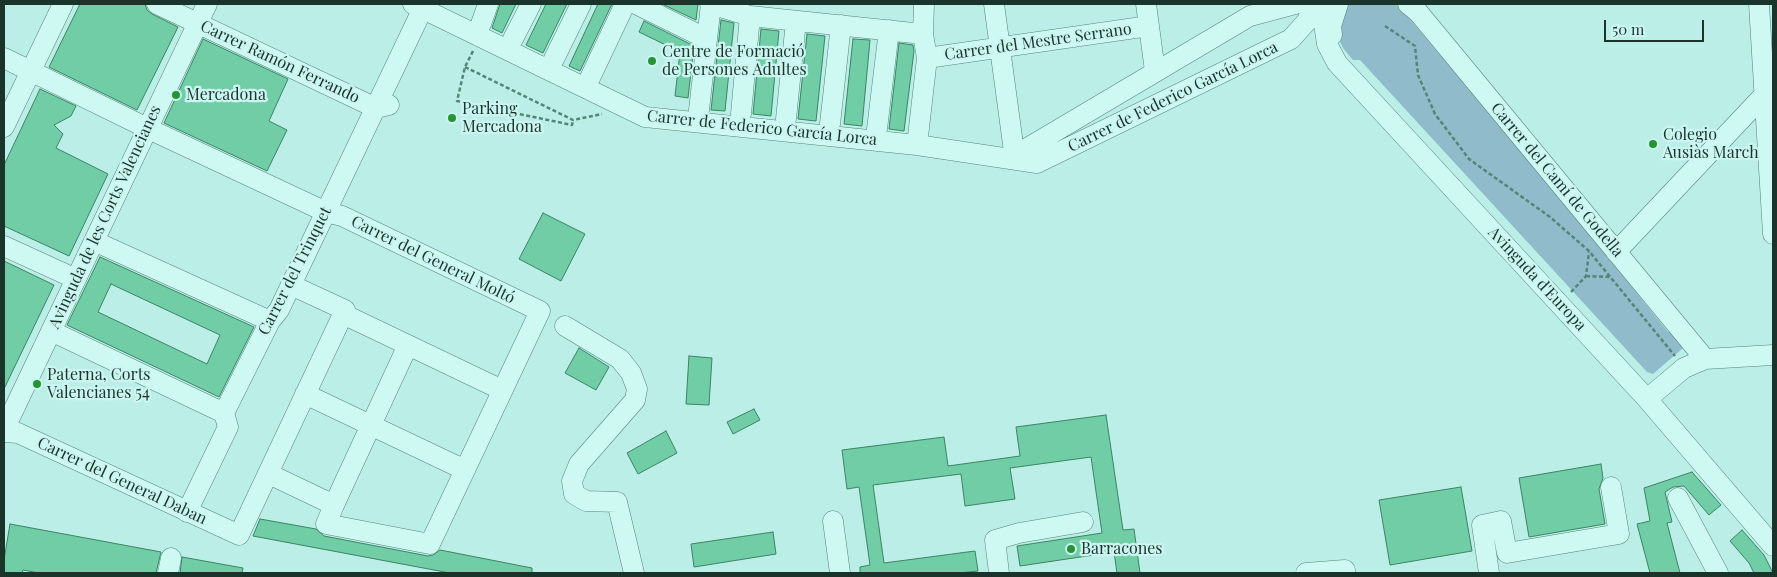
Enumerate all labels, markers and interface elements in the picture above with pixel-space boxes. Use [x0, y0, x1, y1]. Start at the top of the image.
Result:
scale bar [1607, 10, 1707, 42]
street label: Carrer Ramón Ferrando [197, 17, 363, 107]
street label: Carrer del Mestre Serrano [943, 19, 1133, 65]
text: 50 m [1612, 19, 1644, 39]
street label: Carrer de Federico García Lorca [1065, 38, 1281, 156]
place label: Centre de Formació de Persones Adultes [662, 42, 807, 80]
marker: Centre de Formació de Persones Adultes [646, 55, 658, 67]
place label: Mercadona [186, 85, 266, 105]
marker: Mercadona [170, 89, 182, 101]
place label: Parking Mercadona [462, 99, 542, 137]
street label: Carrer del Camí de Godella [1487, 99, 1627, 261]
street label: Avinguda de les Corts Valencianes [45, 102, 165, 332]
street label: Carrer de Federico García Lorca [646, 106, 878, 150]
marker: Parking Mercadona [446, 112, 458, 124]
place label: Colegio Ausiàs March [1663, 125, 1759, 163]
marker: Colegio Ausiàs March [1647, 138, 1659, 150]
street label: Carrer del Trinquet [254, 204, 336, 338]
street label: Carrer del General Moltó [348, 212, 518, 308]
street label: Avinguda d'Europa [1484, 223, 1590, 335]
place label: Paterna, Corts Valencianes 54 [47, 365, 150, 403]
marker: Paterna, Corts Valencianes 54 [31, 378, 43, 390]
street label: Carrer del General Daban [34, 433, 210, 529]
place label: Barracones [1081, 539, 1162, 559]
marker: Barracones [1065, 543, 1077, 555]

